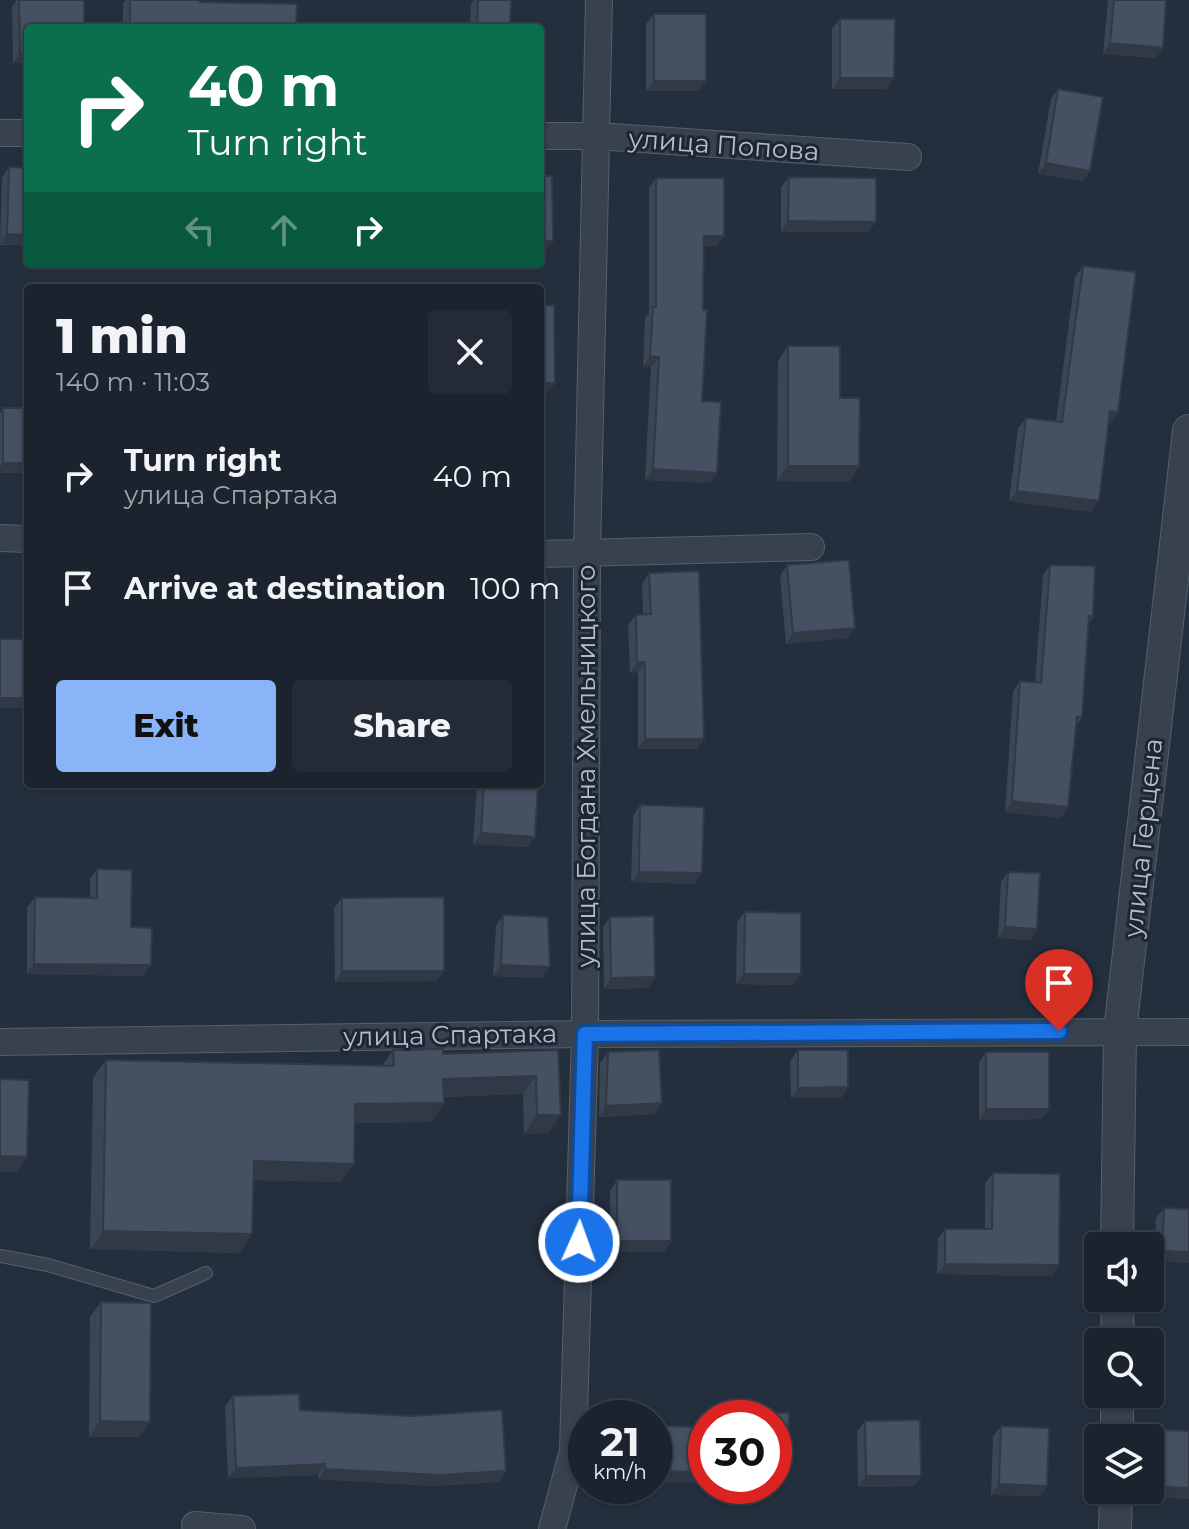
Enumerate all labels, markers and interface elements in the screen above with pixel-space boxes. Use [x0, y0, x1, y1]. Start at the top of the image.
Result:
text: 40 m [188, 52, 339, 120]
icon: right [56, 56, 160, 160]
text: Turn right [188, 120, 368, 164]
street label: улица Попова [627, 122, 820, 168]
icon: left [178, 208, 222, 252]
icon: ahead [262, 208, 306, 252]
icon: right [346, 208, 390, 252]
text: 1 min [56, 307, 188, 365]
button: close [428, 310, 512, 394]
text: 140 m · 11:03 [56, 366, 210, 398]
text: Turn right [124, 442, 281, 479]
icon: right [56, 454, 100, 498]
text: 40 m [433, 458, 512, 495]
text: улица Спартака [124, 479, 338, 511]
street label: улица Богдана Хмельницкого [570, 564, 602, 969]
icon: arrive [56, 566, 100, 610]
text: Arrive at destination [124, 570, 446, 607]
text: 100 m [470, 570, 560, 607]
button: Exit [56, 680, 276, 772]
button: Share [292, 680, 512, 772]
street label: улица Герцена [1117, 737, 1169, 940]
pin [1025, 949, 1093, 1031]
icon: arrive [1037, 961, 1081, 1005]
street label: улица Спартака [342, 1017, 557, 1053]
position arrow [537, 1200, 621, 1284]
map controls [1084, 1232, 1164, 1504]
button: sound [1084, 1232, 1164, 1312]
button: search [1084, 1328, 1164, 1408]
speed limit sign: 30 [688, 1400, 792, 1504]
text: 21 [600, 1417, 640, 1466]
button: layers [1084, 1424, 1164, 1504]
text: km/h [593, 1460, 647, 1484]

